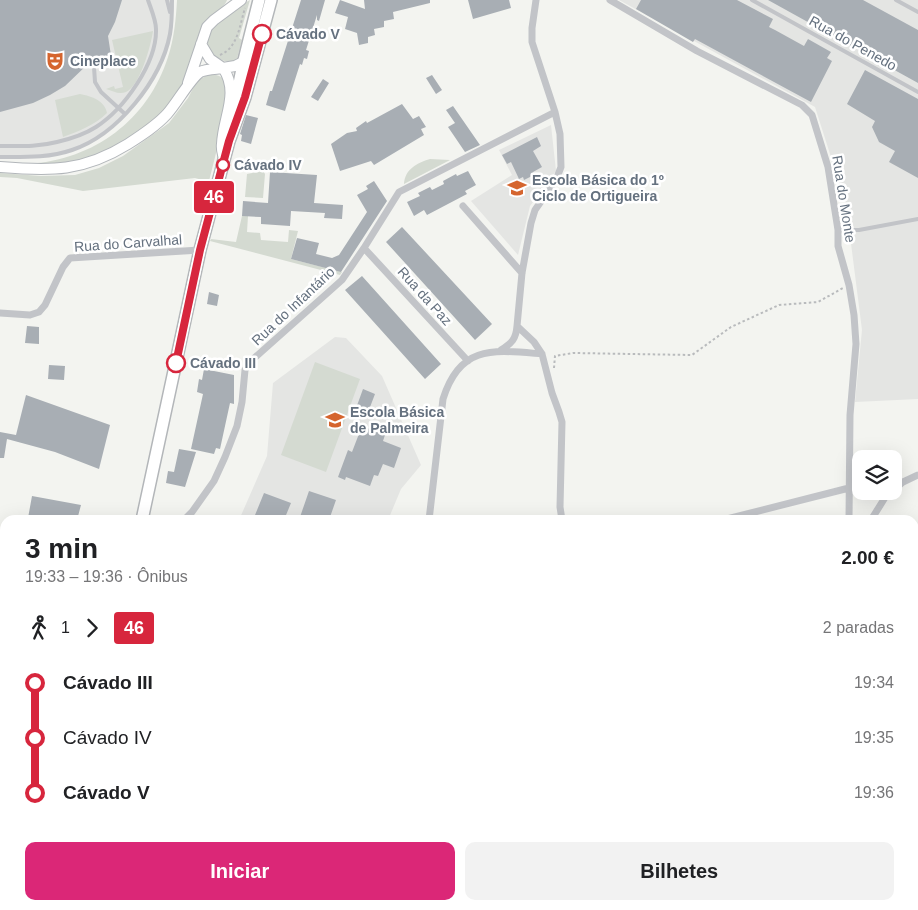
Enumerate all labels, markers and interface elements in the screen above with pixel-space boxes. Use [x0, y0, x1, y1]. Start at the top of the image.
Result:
street label: Rua do Penedo [807, 12, 900, 74]
marker: Cávado V [252, 24, 272, 44]
place label: Cávado V [276, 26, 340, 42]
theatre icon: Cineplace [44, 50, 66, 72]
place label: Cineplace [70, 53, 136, 69]
street label: Rua do Monte [829, 154, 859, 244]
place label: Cávado IV [234, 157, 302, 173]
marker: Cávado IV [216, 158, 230, 172]
place label: Escola Básica do 1º Ciclo de Ortigueira [532, 172, 664, 204]
school or university icon: Escola Básica do 1º Ciclo de Ortigueira [506, 177, 528, 199]
line badge: 46 [192, 181, 236, 213]
text: 46 [204, 187, 224, 207]
street label: Rua do Carvalhal [73, 231, 183, 255]
street label: Rua do Infantário [248, 263, 338, 348]
street label: Rua da Paz [395, 263, 455, 329]
marker: Cávado III [166, 353, 186, 373]
place label: Cávado III [190, 355, 256, 371]
place label: Escola Básica de Palmeira [350, 404, 444, 436]
school or university icon: Escola Básica de Palmeira [324, 409, 346, 431]
map controls [852, 450, 902, 500]
button: layers [852, 450, 902, 500]
text: 3 min [25, 533, 98, 564]
text: 2.00 € [841, 547, 894, 568]
text: 19:33 – 19:36 · Ônibus [25, 568, 188, 585]
icon: walk [25, 614, 53, 642]
icon: forward [78, 614, 106, 642]
text: 46 [124, 618, 144, 638]
text: 1 [61, 619, 70, 636]
text: 2 paradas [823, 619, 894, 636]
text: Cávado III [63, 672, 153, 693]
text: 19:34 [854, 674, 894, 691]
text: Cávado IV [63, 727, 152, 748]
text: 19:35 [854, 729, 894, 746]
text: Cávado V [63, 782, 150, 803]
text: 19:36 [854, 784, 894, 801]
button: Iniciar [25, 842, 455, 900]
button: Bilhetes [465, 842, 894, 900]

